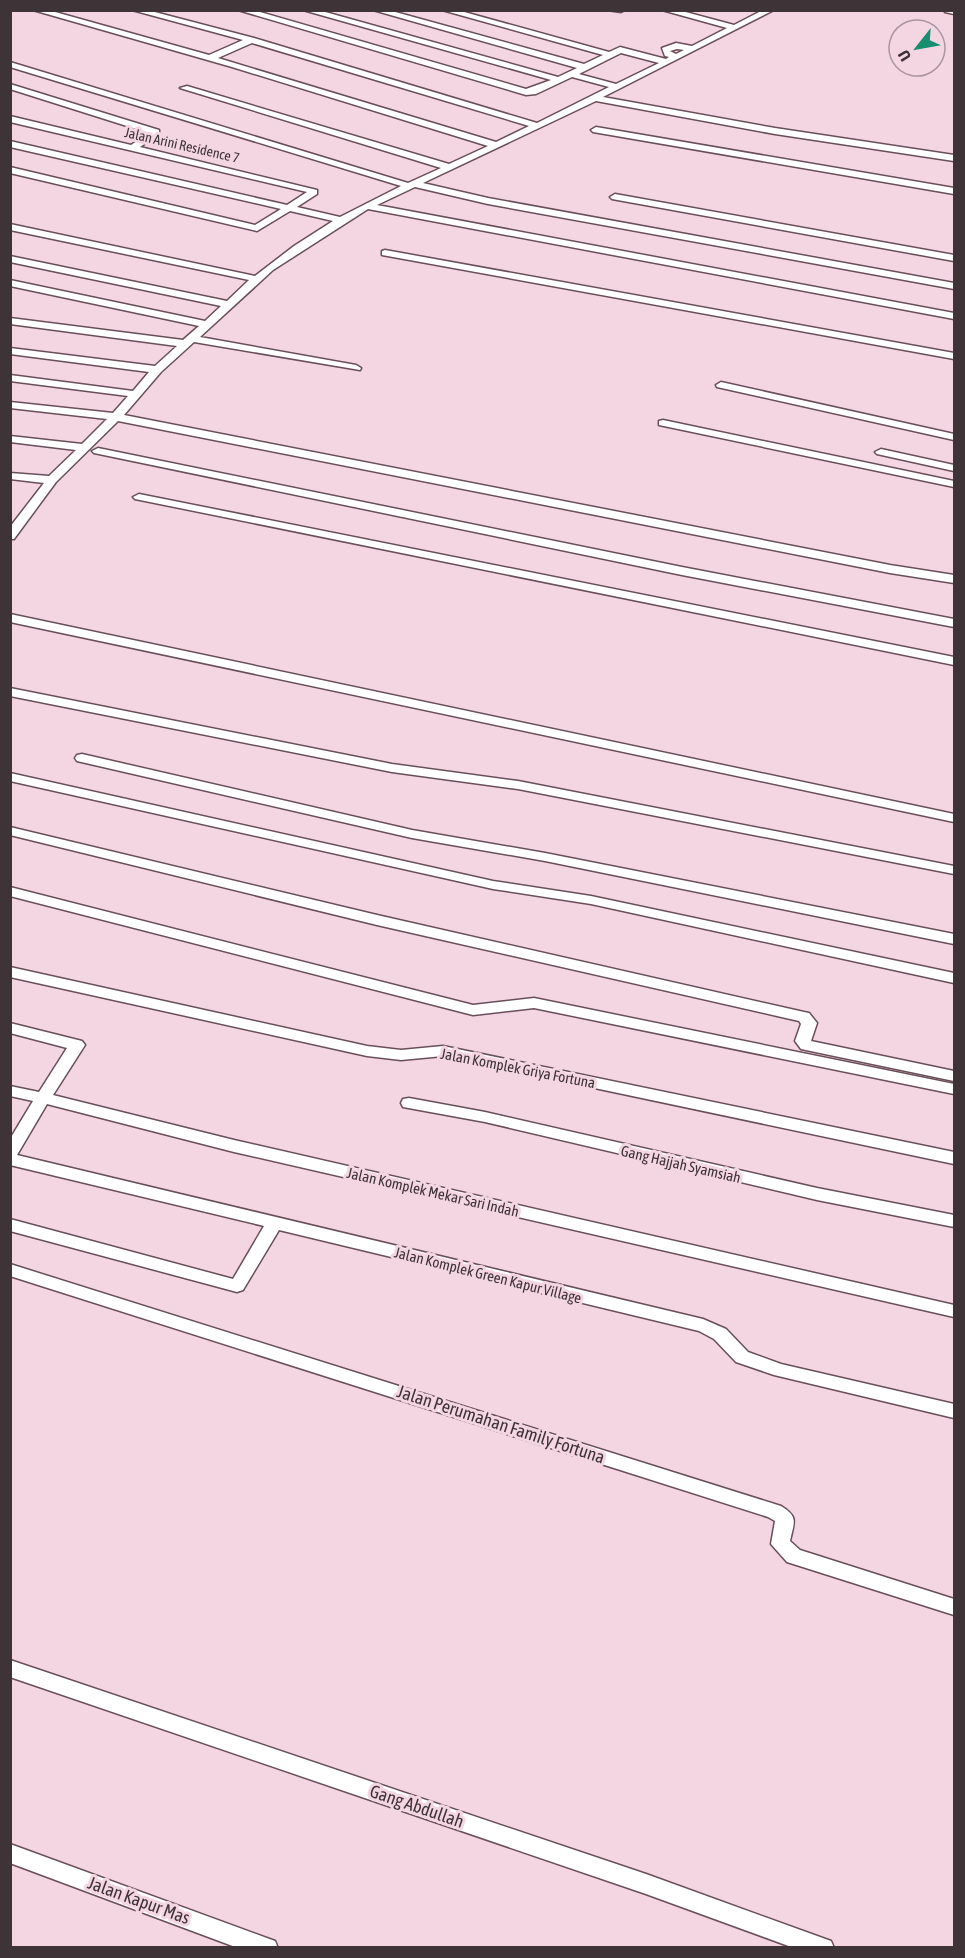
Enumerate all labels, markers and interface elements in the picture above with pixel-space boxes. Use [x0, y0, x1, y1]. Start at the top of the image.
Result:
north arrow [887, 18, 947, 78]
text: U [894, 47, 914, 64]
street label: Jalan Arini Residence 7 [123, 124, 241, 166]
street label: Jalan Komplek Griya Fortuna [439, 1045, 597, 1091]
street label: Gang Hajjah Syamsiah [619, 1142, 743, 1186]
street label: Jalan Komplek Mekar Sari Indah [345, 1164, 521, 1220]
street label: Jalan Komplek Green Kapur Village [393, 1244, 583, 1307]
street label: Jalan Perumahan Family Fortuna [394, 1380, 608, 1468]
street label: Gang Abdullah [367, 1780, 467, 1832]
street label: Jalan Kapur Mas [85, 1872, 193, 1928]

